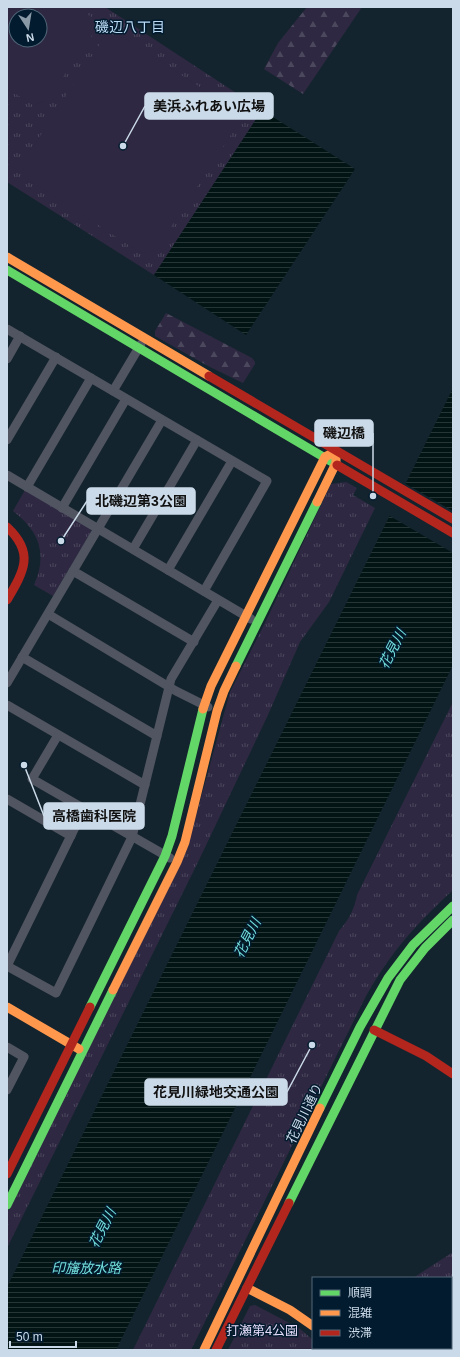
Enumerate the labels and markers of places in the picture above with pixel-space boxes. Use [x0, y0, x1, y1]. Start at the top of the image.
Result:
callout: 美浜ふれあい広場 [145, 93, 273, 119]
callout: 磯辺橋 [315, 420, 373, 446]
callout: 北磯辺第3公園 [87, 488, 195, 514]
callout: 高橋歯科医院 [44, 803, 144, 829]
callout: 花見川緑地交通公園 [145, 1079, 287, 1105]

